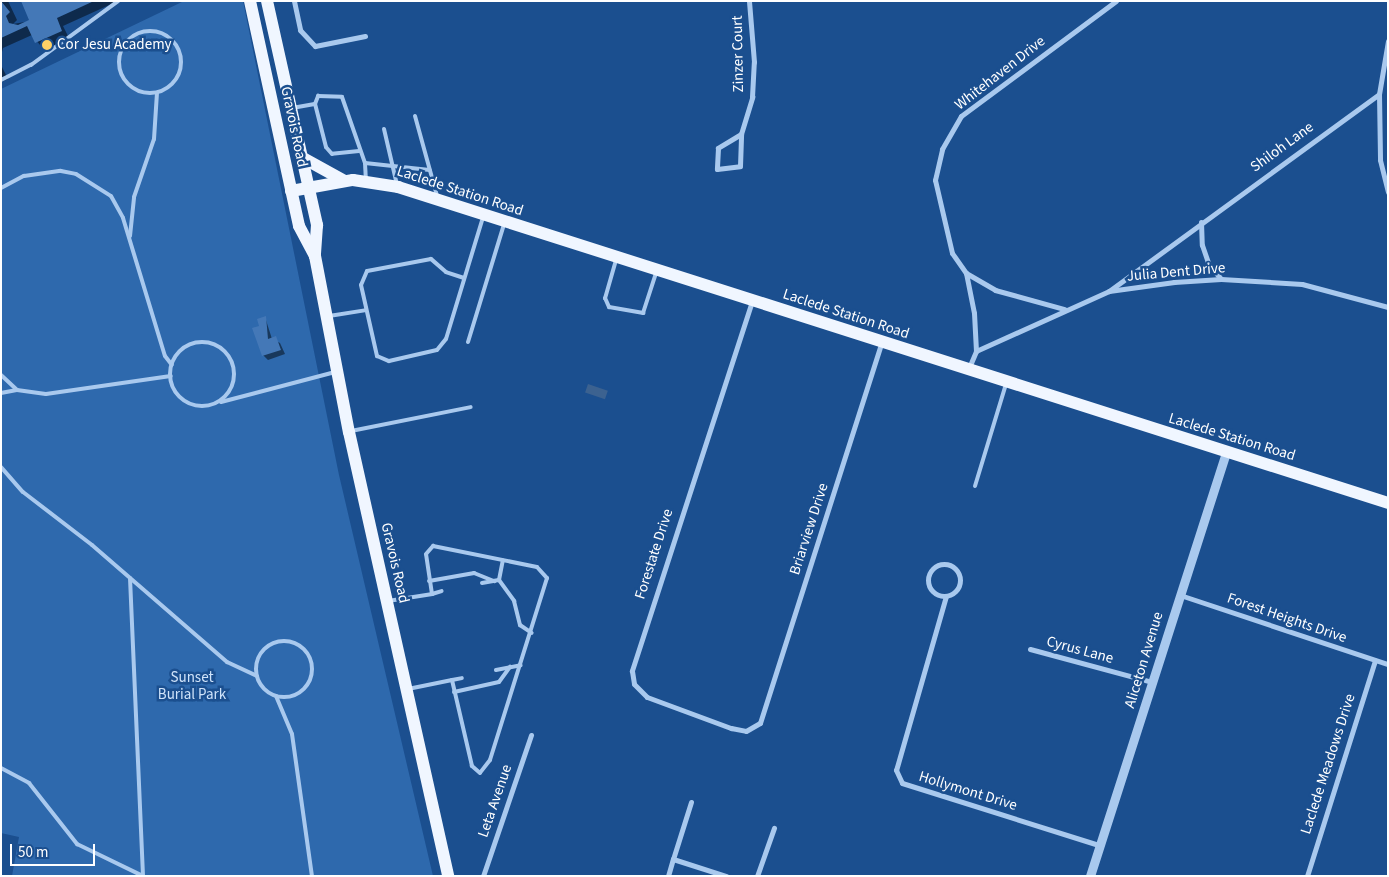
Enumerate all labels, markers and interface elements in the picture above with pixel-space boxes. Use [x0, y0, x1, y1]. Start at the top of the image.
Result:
street label: Zinzer Court [728, 15, 748, 93]
street label: Whitehaven Drive [951, 32, 1049, 114]
place label: Cor Jesu Academy [57, 36, 172, 54]
marker: Cor Jesu Academy [41, 39, 53, 51]
street label: Gravois Road [277, 85, 311, 169]
street label: Shiloh Lane [1247, 118, 1317, 176]
street label: Laclede Station Road [395, 162, 525, 220]
street label: Julia Dent Drive [1126, 259, 1226, 285]
street label: Laclede Station Road [781, 285, 911, 343]
street label: Laclede Station Road [1166, 409, 1298, 465]
street label: Briarview Drive [786, 481, 832, 577]
street label: Forestate Drive [631, 507, 677, 601]
street label: Gravois Road [377, 521, 413, 605]
street label: Forest Heights Drive [1225, 589, 1349, 647]
street label: Aliceton Avenue [1121, 610, 1167, 710]
street label: Cyrus Lane [1045, 632, 1115, 668]
park label: Sunset Burial Park [158, 668, 226, 703]
street label: Laclede Meadows Drive [1297, 692, 1359, 836]
street label: Leta Avenue [474, 762, 516, 840]
street label: Hollymont Drive [917, 767, 1019, 815]
scale bar [12, 834, 98, 866]
text: 50 m [18, 842, 48, 863]

